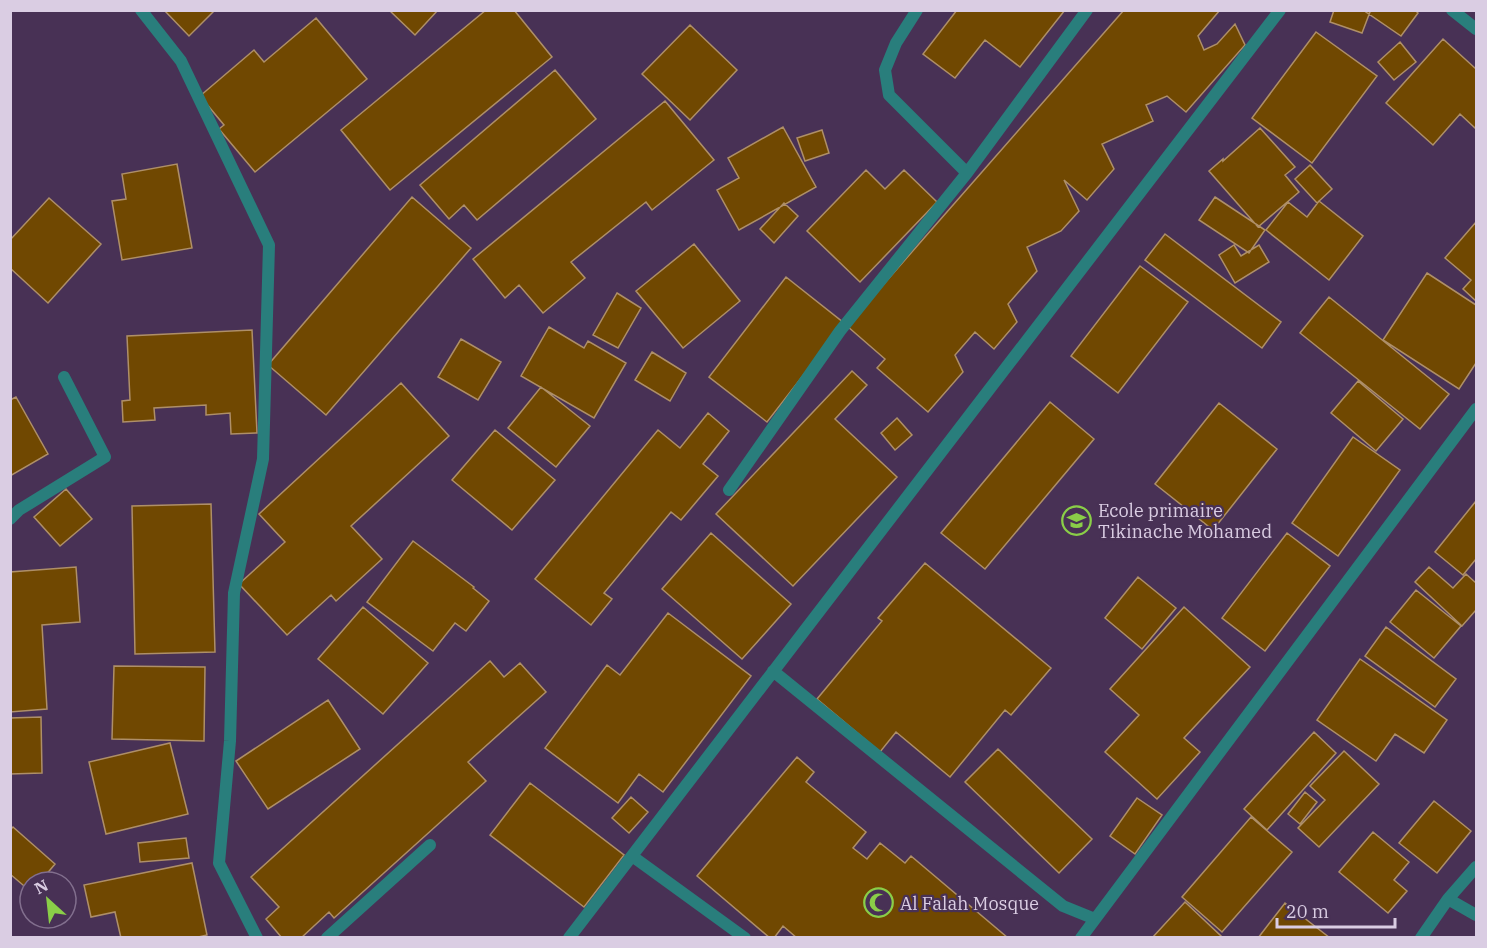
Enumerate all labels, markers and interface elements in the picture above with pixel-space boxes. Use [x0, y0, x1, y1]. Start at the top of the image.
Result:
place label: Ecole primaire Tikinache Mohamed [1098, 499, 1272, 543]
school or university icon: Ecole primaire Tikinache Mohamed [1061, 504, 1093, 536]
north arrow [18, 870, 78, 930]
text: N [31, 875, 51, 898]
mosque icon: Al Falah Mosque [863, 887, 895, 919]
scale bar [1277, 891, 1396, 929]
place label: Al Falah Mosque [900, 892, 1039, 915]
text: 20 m [1286, 900, 1329, 923]

